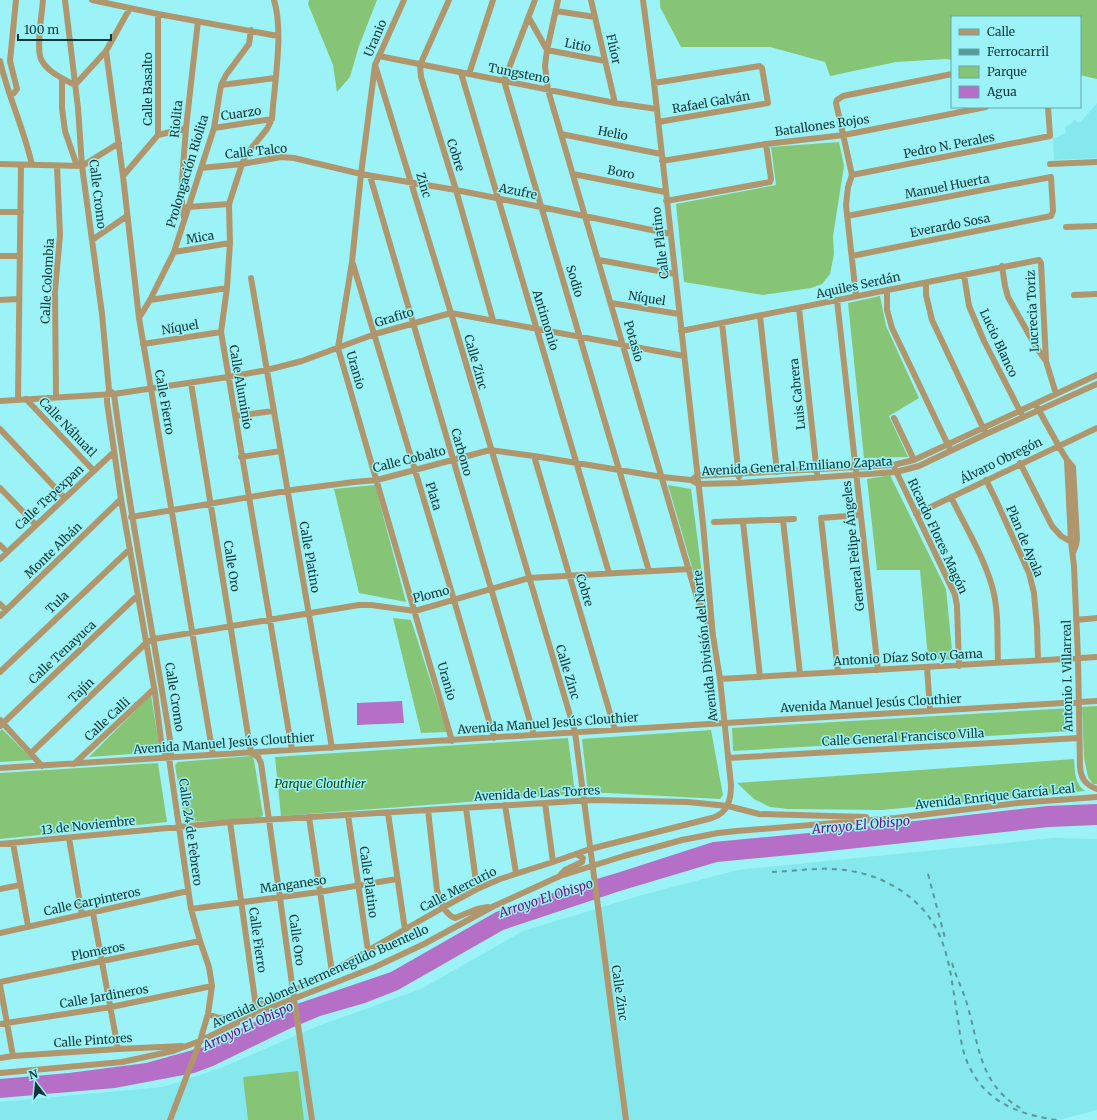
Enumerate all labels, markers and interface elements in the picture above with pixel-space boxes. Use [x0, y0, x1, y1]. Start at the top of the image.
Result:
scale bar [18, 16, 111, 42]
legend [951, 16, 1081, 108]
street label: Uranio [360, 17, 390, 59]
text: 100 m [24, 22, 59, 37]
text: Calle [987, 24, 1015, 39]
street label: Flúor [603, 32, 625, 66]
street label: Litio [563, 35, 593, 55]
text: Ferrocarril [987, 44, 1049, 59]
street label: Calle Basalto [140, 52, 155, 126]
street label: Tungsteno [487, 60, 551, 86]
text: Parque [987, 64, 1027, 79]
text: Agua [986, 84, 1017, 99]
street label: Rafael Galván [671, 88, 751, 116]
street label: Riolita [167, 99, 185, 139]
street label: Cuarzo [220, 103, 262, 123]
street label: Batallones Rojos [774, 111, 870, 139]
street label: Prolongación Riolita [163, 112, 211, 229]
street label: Helio [597, 123, 629, 143]
street label: Pedro N. Perales [902, 129, 996, 161]
street label: Cobre [444, 137, 468, 173]
street label: Calle Talco [224, 140, 288, 162]
street label: Calle Cromo [86, 159, 110, 229]
street label: Boro [606, 162, 636, 182]
street label: Manuel Huerta [903, 170, 991, 202]
street label: Zinc [413, 171, 435, 199]
street label: Azufre [497, 180, 538, 202]
street label: Calle Platino [648, 206, 672, 280]
street label: Everardo Sosa [909, 210, 992, 240]
street label: Mica [185, 227, 216, 247]
street label: Calle Colombia [37, 237, 57, 324]
street label: Sodio [563, 263, 587, 299]
street label: Aquiles Serdán [813, 269, 902, 301]
street label: Lucrecia Toriz [1022, 269, 1042, 352]
street label: Antimonio [529, 287, 562, 352]
street label: Níquel [627, 288, 667, 308]
street label: Grafito [373, 304, 415, 330]
street label: Lucio Blanco [977, 307, 1021, 379]
street label: Níquel [160, 317, 200, 337]
street label: Potasio [621, 319, 647, 363]
street label: Calle Zinc [461, 333, 491, 391]
street label: Calle Aluminio [226, 344, 256, 430]
street label: Uranio [343, 349, 369, 391]
street label: Luis Cabrera [786, 357, 808, 431]
street label: Calle Fierro [152, 368, 178, 436]
street label: Calle Náhuatl [36, 394, 100, 460]
street label: Carbono [448, 426, 476, 478]
street label: Álvaro Obregón [957, 434, 1045, 487]
street label: Calle Cobalto [371, 443, 447, 475]
street label: Avenida General Emiliano Zapata [700, 453, 894, 479]
street label: Calle Tepexpan [12, 461, 86, 533]
street label: Ricardo Flores Magón [905, 476, 971, 596]
street label: Plata [423, 480, 446, 513]
street label: General Felipe Ángeles [839, 480, 867, 612]
street label: Plan de Ayala [1003, 503, 1047, 579]
street label: Monte Albán [21, 519, 85, 581]
street label: Calle Platino [296, 520, 324, 594]
street label: Calle Oro [221, 539, 243, 593]
street label: Avenida División del Norte [690, 569, 721, 724]
street label: Cobre [573, 572, 597, 608]
street label: Plomo [411, 582, 451, 606]
street label: Tula [42, 587, 72, 616]
street label: Calle Tenayuca [25, 617, 99, 687]
street label: Antonio I. Villarreal [1059, 620, 1075, 733]
street label: Calle Zinc [553, 643, 583, 701]
street label: Antonio Díaz Soto y Gama [832, 646, 984, 668]
street label: Uranio [434, 660, 460, 702]
street label: Calle Cromo [162, 661, 188, 733]
street label: Tajín [65, 674, 97, 706]
street label: Avenida Manuel Jesús Clouthier [779, 691, 963, 715]
street label: Calle Calli [81, 694, 133, 744]
street label: Avenida Manuel Jesús Clouthier [456, 709, 640, 737]
street label: Calle General Francisco Villa [821, 725, 985, 749]
street label: Avenida Manuel Jesús Clouthier [132, 729, 316, 757]
park label: Parque Clouthier [274, 776, 367, 791]
street label: Calle 24 de Febrero [176, 777, 206, 887]
street label: Avenida Enrique García Leal [913, 780, 1076, 812]
street label: Avenida de Las Torres [473, 782, 601, 804]
water label: Arroyo El Obispo [810, 812, 911, 838]
street label: 13 de Noviembre [40, 813, 136, 837]
street label: Calle Platino [357, 845, 381, 919]
street label: Calle Mercurio [417, 863, 499, 915]
street label: Manganeso [259, 872, 327, 896]
water label: Arroyo El Obispo [496, 875, 595, 922]
street label: Calle Carpinteros [42, 883, 142, 919]
street label: Calle Fierro [246, 906, 270, 974]
street label: Calle Oro [286, 913, 308, 967]
street label: Avenida Colonel Hermenegildo Buentello [209, 921, 431, 1031]
street label: Plomeros [70, 938, 126, 964]
street label: Calle Zinc [609, 964, 631, 1022]
street label: Calle Jardineros [58, 981, 150, 1011]
water label: Arroyo El Obispo [199, 998, 296, 1055]
street label: Calle Pintores [53, 1030, 133, 1050]
north arrow [16, 1064, 56, 1104]
text: N [27, 1066, 40, 1082]

